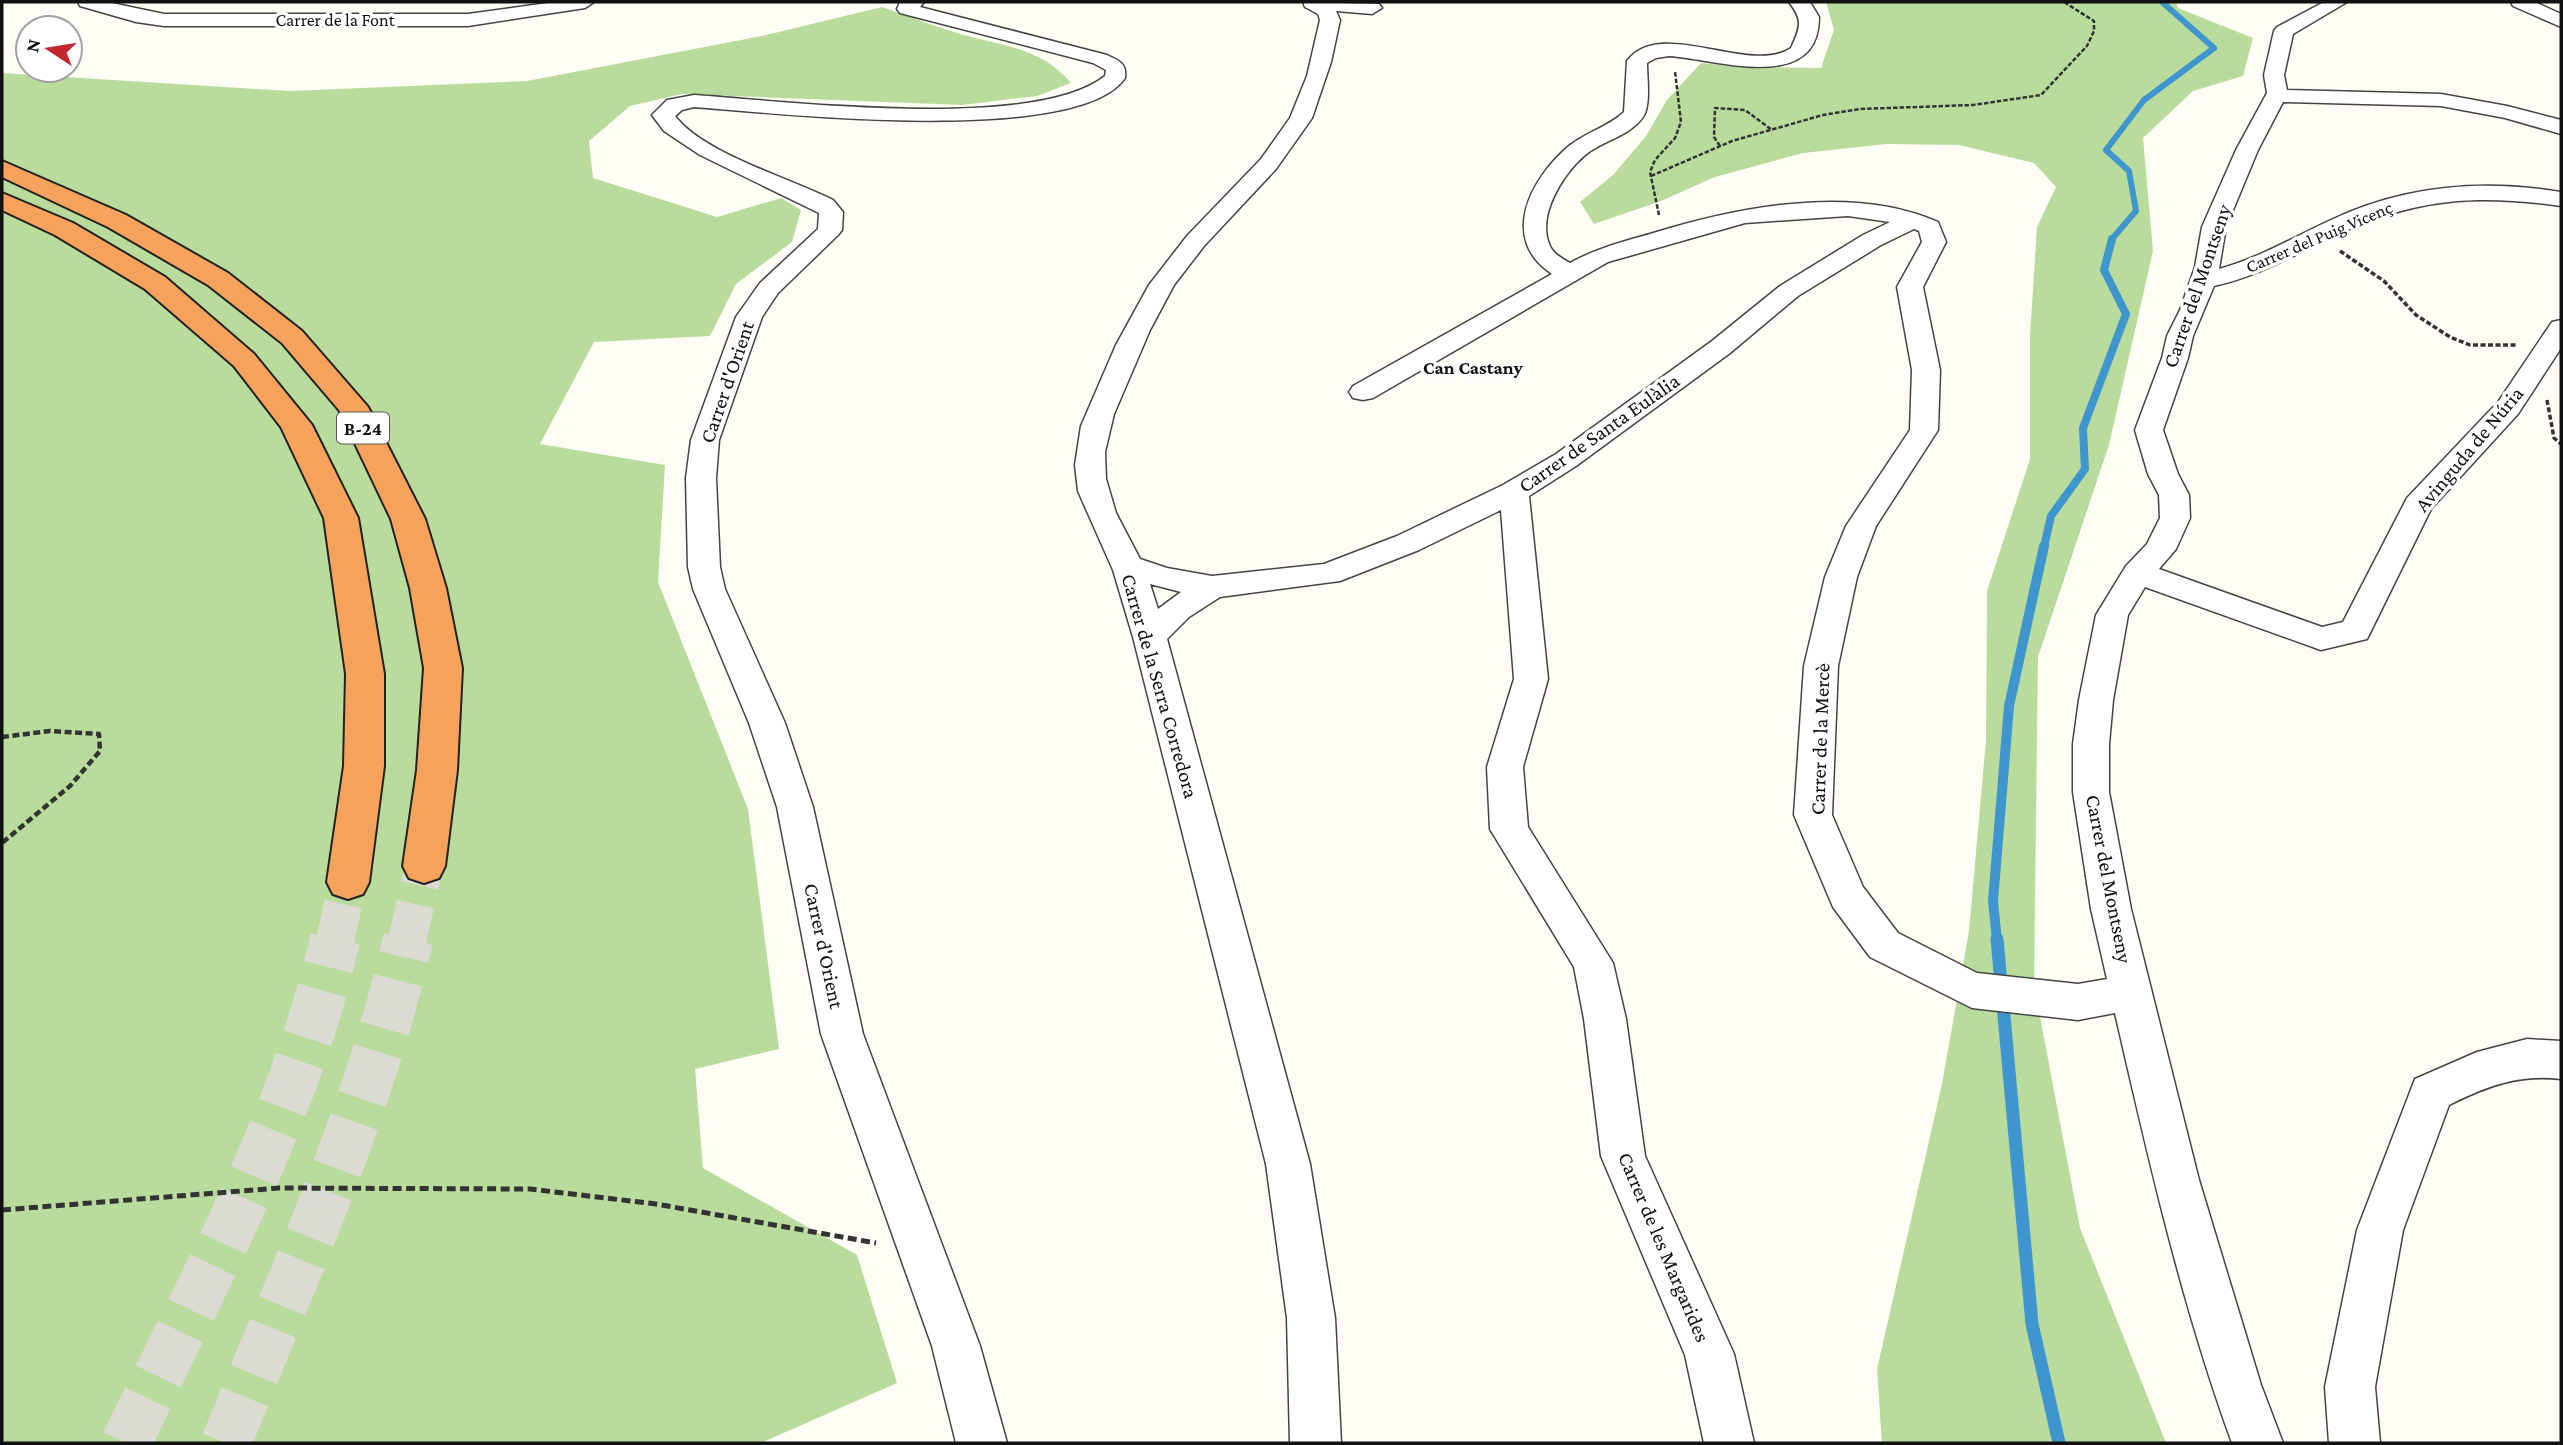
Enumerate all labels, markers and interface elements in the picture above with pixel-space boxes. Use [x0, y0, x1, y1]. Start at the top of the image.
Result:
street label: Carrer de la Font [275, 10, 396, 30]
north arrow [14, 14, 84, 84]
text: N [21, 37, 44, 54]
street label: Carrer del Puig Vicenç [2243, 197, 2396, 277]
street label: Carrer del Montseny [2158, 201, 2236, 371]
street label: Carrer d'Orient [695, 317, 759, 446]
district label: Can Castany [1423, 357, 1524, 378]
street label: Carrer de Santa Eulàlia [1514, 368, 1684, 498]
street label: Avinguda de Núria [2410, 381, 2528, 516]
road number: B-24 [337, 412, 389, 444]
street label: Carrer de la Serra Corredora [1116, 571, 1204, 801]
street label: Carrer de la Mercè [1805, 663, 1835, 815]
street label: Carrer del Montseny [2081, 793, 2137, 966]
street label: Carrer d'Orient [799, 881, 849, 1012]
street label: Carrer de les Margarides [1613, 1149, 1715, 1345]

